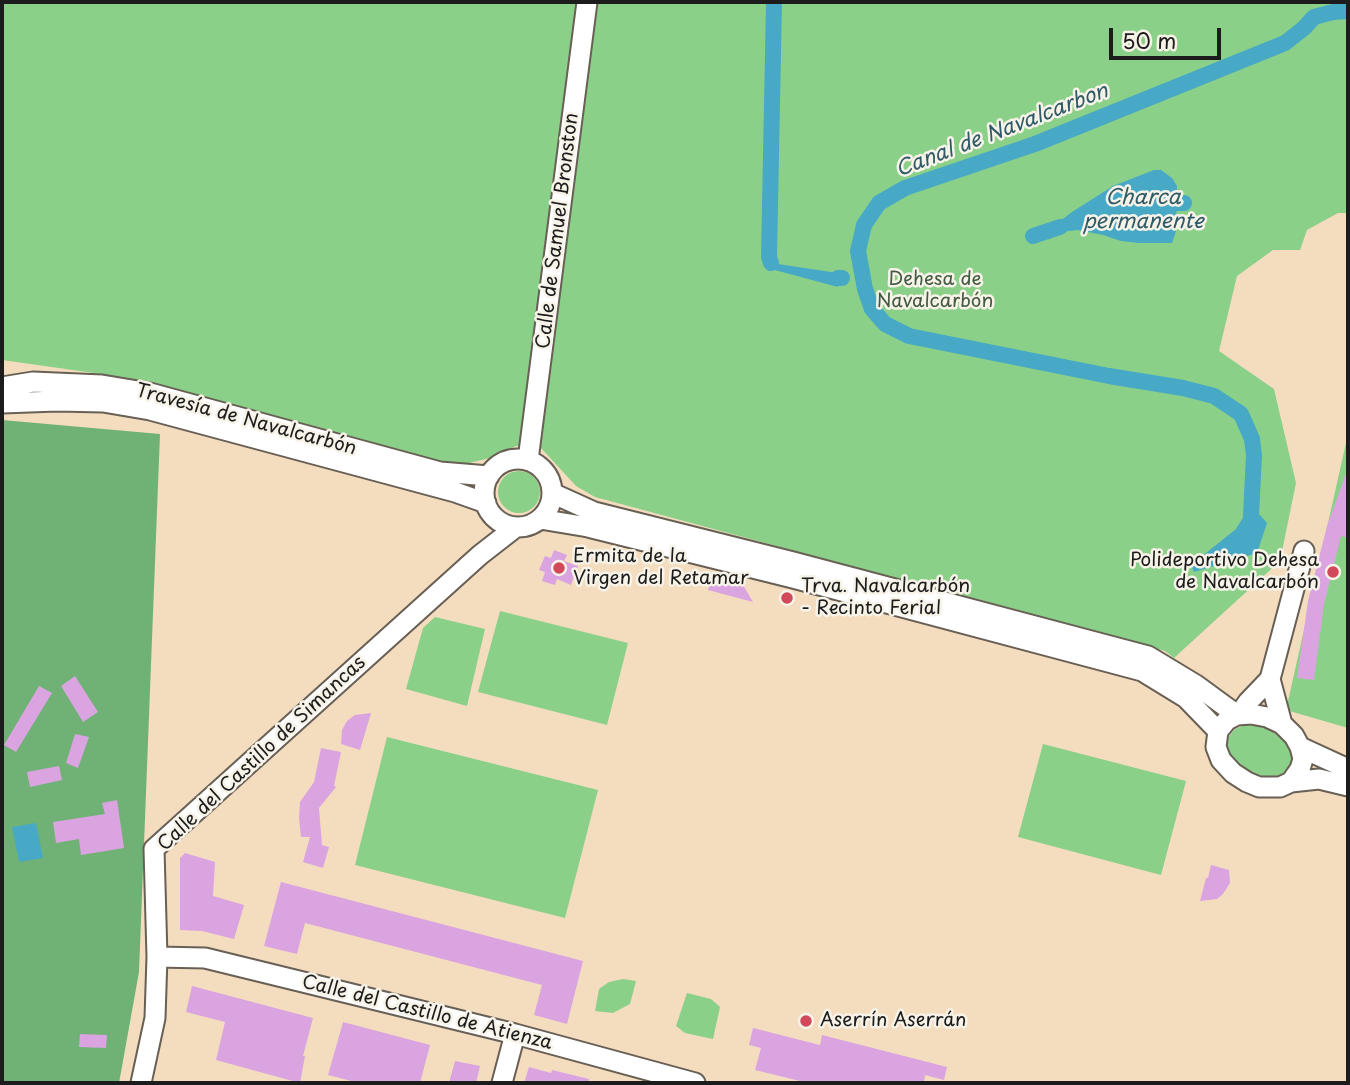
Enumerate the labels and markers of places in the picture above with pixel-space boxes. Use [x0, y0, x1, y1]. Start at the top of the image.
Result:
place label: Ermita de la Virgen del Retamar [573, 546, 749, 590]
place label: Polideportivo Dehesa de Navalcarbón [1130, 550, 1319, 594]
marker: Ermita de la Virgen del Retamar [551, 560, 567, 576]
marker: Polideportivo Dehesa de Navalcarbón [1325, 564, 1341, 580]
place label: Trva. Navalcarbón - Recinto Ferial [801, 576, 970, 620]
marker: Trva. Navalcarbón - Recinto Ferial [779, 590, 795, 606]
place label: Aserrín Aserrán [820, 1010, 966, 1032]
marker: Aserrín Aserrán [798, 1013, 814, 1029]

